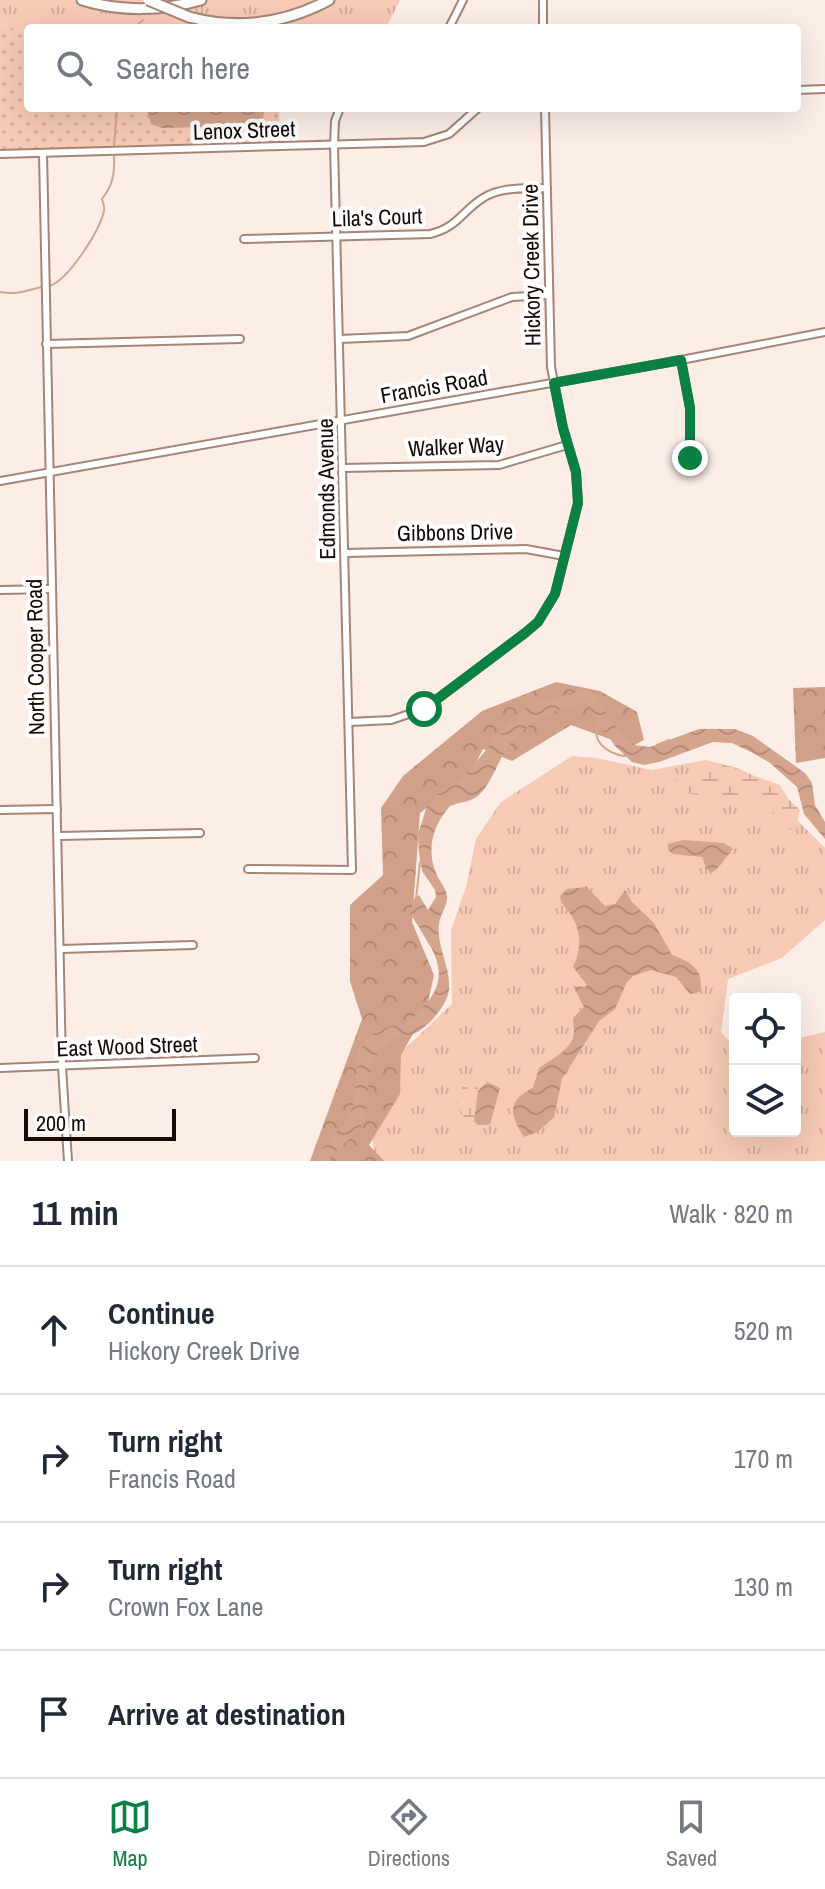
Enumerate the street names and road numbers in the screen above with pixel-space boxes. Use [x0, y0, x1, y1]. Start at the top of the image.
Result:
street label: Lenox Street [192, 113, 296, 147]
street label: Hickory Creek Drive [515, 184, 547, 346]
street label: Lila's Court [331, 200, 423, 234]
street label: Francis Road [378, 362, 490, 410]
street label: Edmonds Avenue [310, 418, 342, 560]
street label: Walker Way [407, 429, 505, 463]
street label: Gibbons Drive [397, 516, 513, 548]
street label: North Cooper Road [19, 579, 51, 735]
street label: East Wood Street [56, 1029, 198, 1063]

